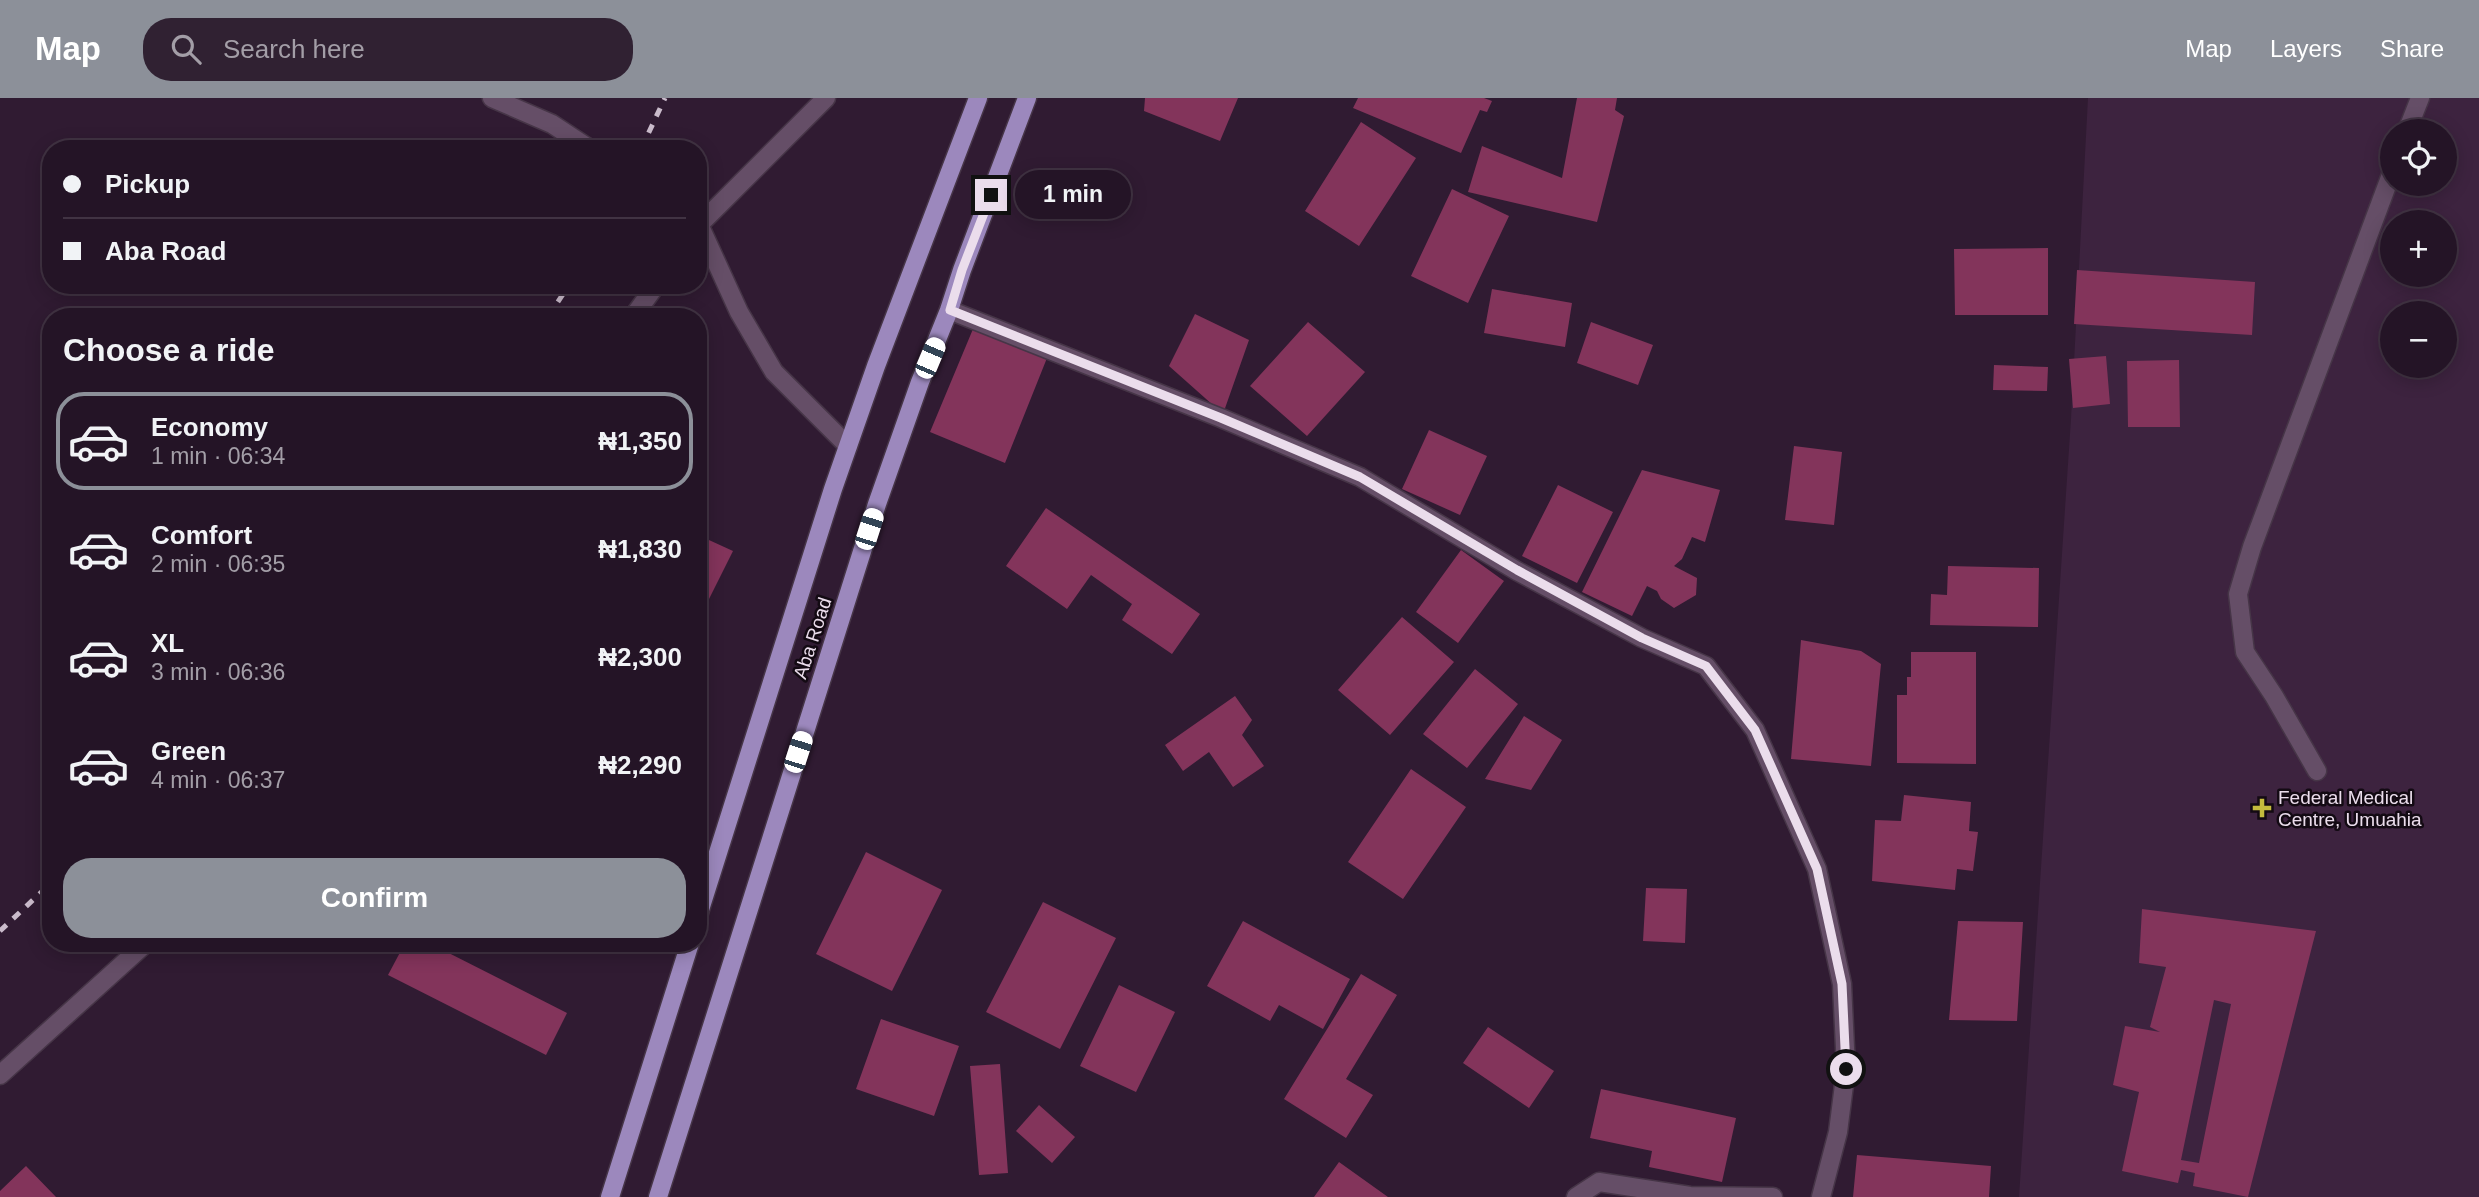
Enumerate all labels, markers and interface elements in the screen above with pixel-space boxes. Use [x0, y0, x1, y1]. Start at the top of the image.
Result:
search box [143, 18, 633, 81]
text: Map [35, 30, 101, 67]
icon: search [167, 30, 205, 68]
text: Search here [223, 34, 365, 64]
text: Map [2185, 35, 2232, 62]
text: Layers [2270, 35, 2342, 62]
text: Share [2380, 35, 2444, 62]
map controls [2380, 119, 2457, 378]
button: locate [2380, 119, 2457, 196]
text: Pickup [105, 169, 190, 199]
callout: 1 min [1016, 170, 1131, 220]
route end [975, 179, 1007, 211]
text: 1 min [1043, 181, 1103, 207]
button: + [2380, 210, 2457, 287]
text: Aba Road [105, 236, 226, 266]
button: − [2380, 301, 2457, 378]
text: Choose a ride [63, 332, 275, 368]
car [913, 335, 948, 381]
icon: car [67, 410, 130, 473]
text: Economy [151, 412, 268, 442]
text: ₦1,350 [598, 426, 682, 456]
text: 1 min · 06:34 [151, 443, 285, 469]
car [853, 506, 886, 552]
icon: car [67, 518, 130, 581]
text: Comfort [151, 520, 252, 550]
text: ₦1,830 [598, 534, 682, 564]
text: 2 min · 06:35 [151, 551, 285, 577]
street label: Aba Road [789, 595, 836, 682]
icon: car [67, 626, 130, 689]
text: XL [151, 628, 184, 658]
text: ₦2,300 [598, 642, 682, 672]
text: 3 min · 06:36 [151, 659, 285, 685]
car [782, 729, 815, 775]
icon: car [67, 734, 130, 797]
text: Green [151, 736, 226, 766]
text: ₦2,290 [598, 750, 682, 780]
text: 4 min · 06:37 [151, 767, 285, 793]
place label: Federal Medical Centre, Umuahia [2278, 787, 2422, 830]
marker: Federal Medical Centre, Umuahia [2252, 798, 2272, 818]
button: Confirm [63, 858, 686, 938]
route start [1830, 1053, 1862, 1085]

